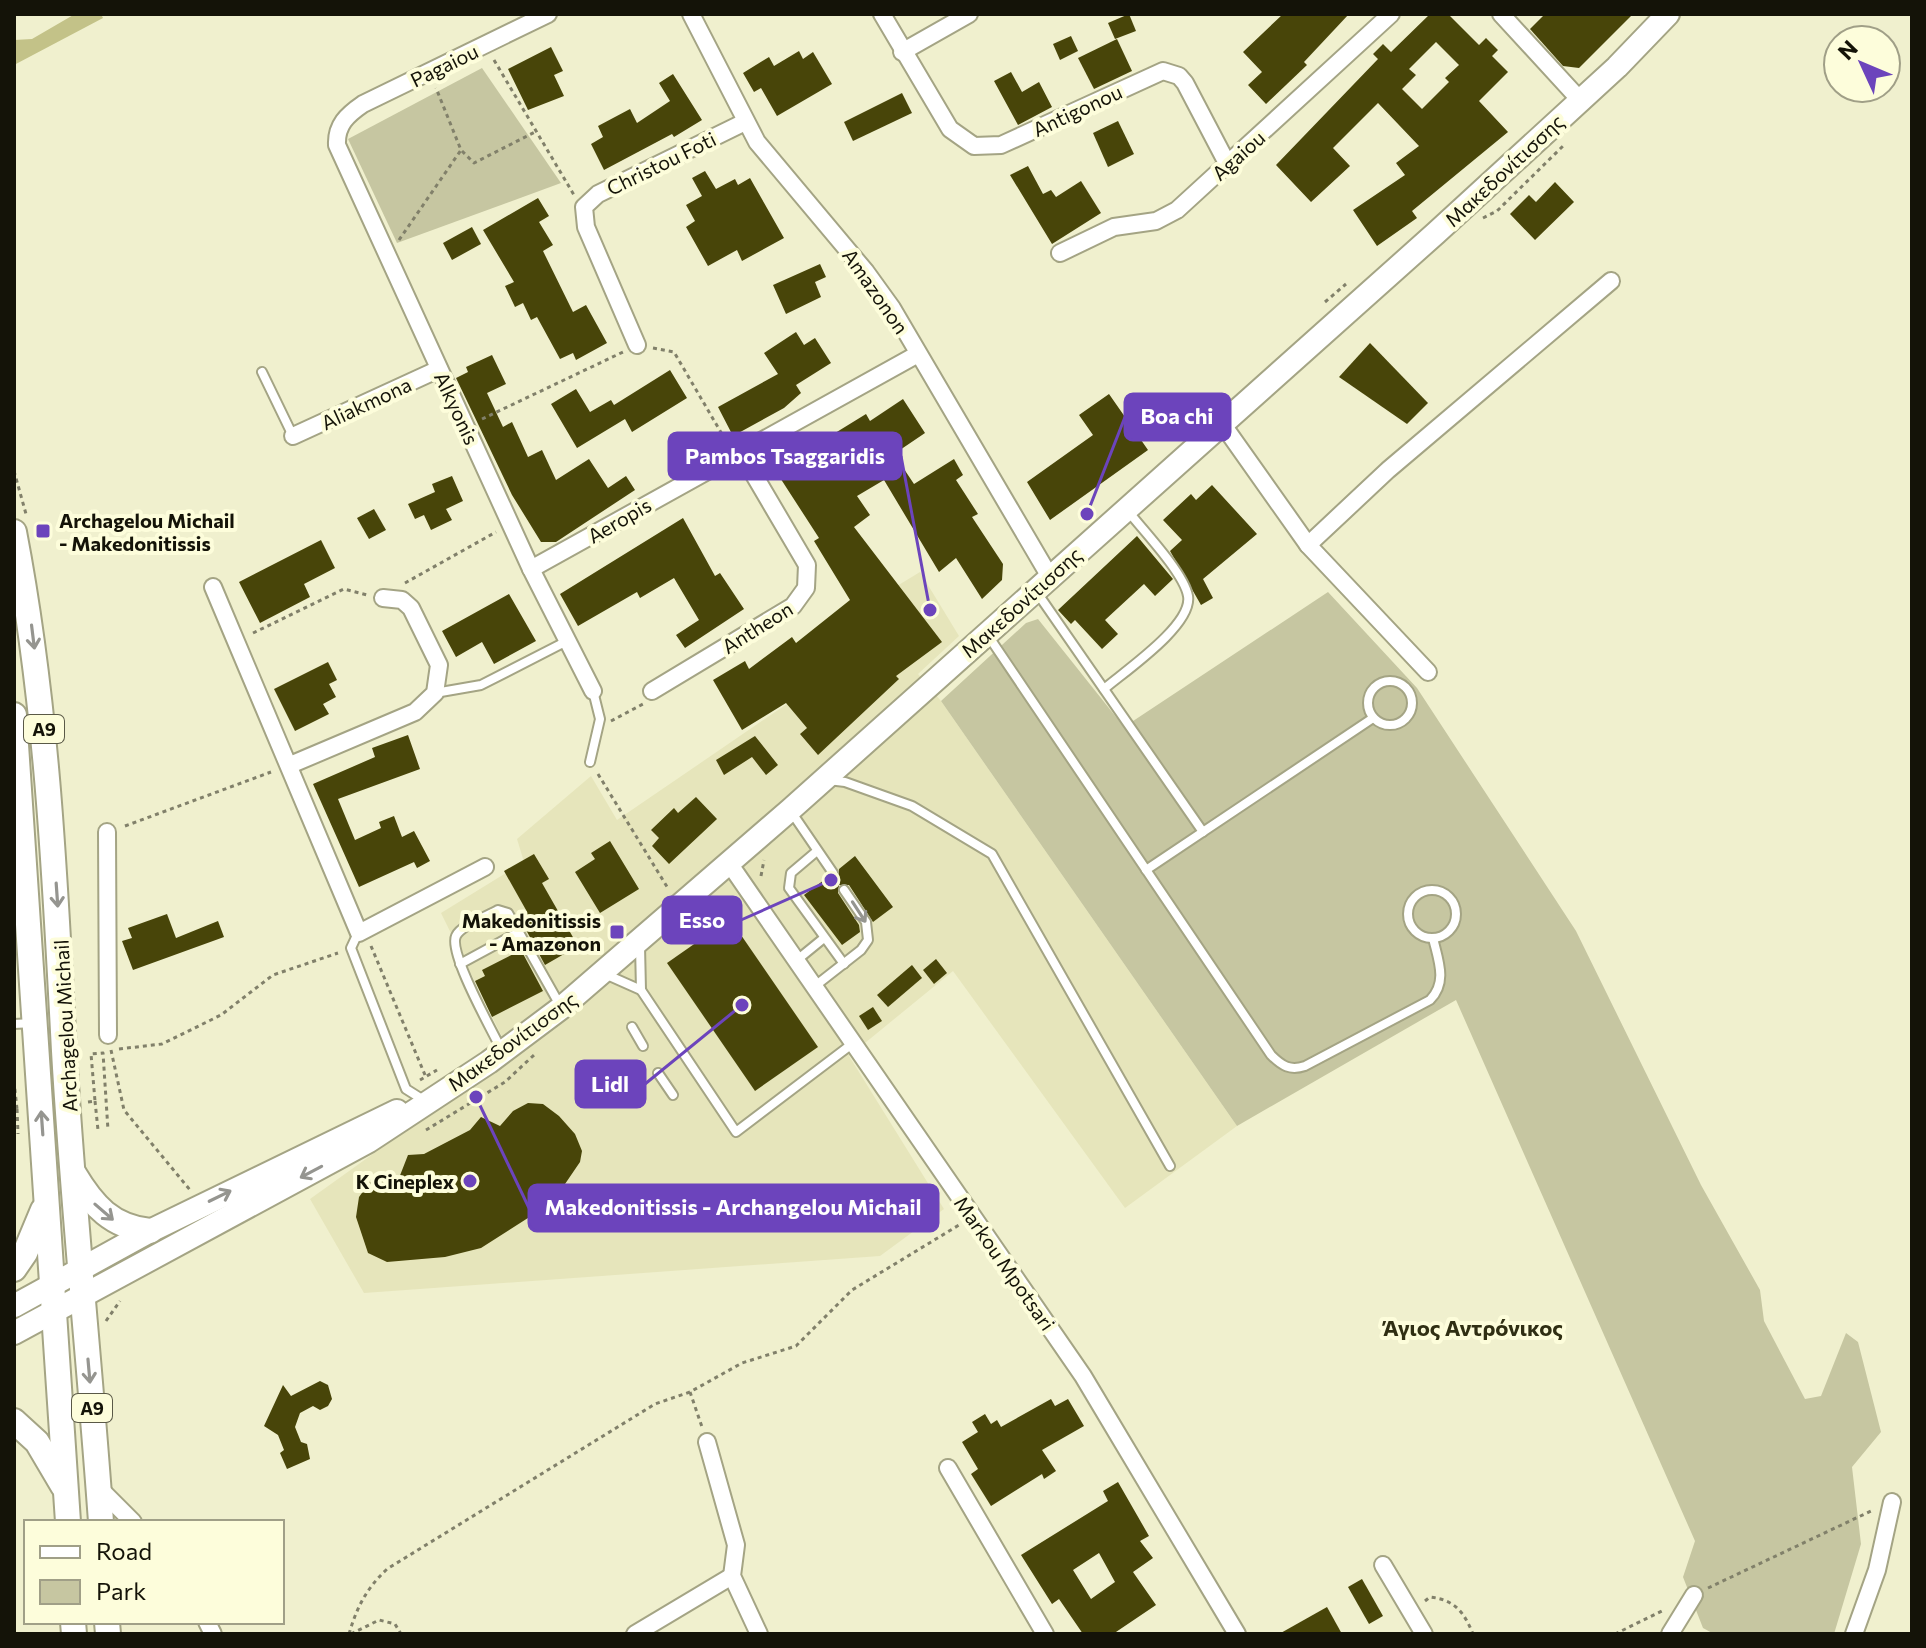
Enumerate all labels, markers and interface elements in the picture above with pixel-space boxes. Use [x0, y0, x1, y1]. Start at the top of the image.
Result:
north arrow [1822, 24, 1902, 104]
text: N [1832, 34, 1863, 65]
street label: Pagaiou [406, 38, 482, 92]
street label: Antigonou [1029, 79, 1125, 141]
street label: Μακεδονίτισσης [1440, 109, 1568, 231]
street label: Agaiou [1207, 125, 1269, 185]
street label: Christou Foti [602, 126, 720, 200]
street label: Amazonon [838, 244, 914, 338]
street label: Alkyonis [430, 368, 484, 448]
street label: Aliakmona [317, 372, 415, 434]
callout: Boa chi [1125, 394, 1230, 440]
text: Boa chi [1140, 402, 1214, 429]
callout: Pambos Tsaggaridis [669, 433, 901, 479]
text: Pambos Tsaggaridis [685, 442, 885, 469]
street label: Aeropis [583, 492, 655, 548]
place label: Archagelou Michail - Makedonitissis [59, 508, 235, 555]
marker: Archagelou Michail - Makedonitissis [34, 522, 52, 540]
street label: Μακεδονίτισσης [956, 542, 1086, 662]
street label: Antheon [717, 596, 797, 658]
one-way arrow [25, 623, 40, 650]
road number: A9 [24, 715, 64, 743]
one-way arrow [50, 881, 65, 908]
callout: Esso [663, 897, 741, 943]
one-way arrow [850, 900, 867, 922]
text: Esso [679, 906, 725, 933]
place label: Makedonitissis - Amazonon [462, 908, 601, 955]
marker: Makedonitissis - Amazonon [608, 923, 626, 941]
street label: Archagelou Michail [48, 939, 82, 1113]
street label: Μακεδονίτισσης [443, 986, 581, 1096]
callout: Lidl [576, 1061, 645, 1107]
text: Lidl [591, 1070, 629, 1097]
one-way arrow [34, 1110, 49, 1137]
one-way arrow [300, 1164, 323, 1180]
place label: K Cineplex [356, 1169, 455, 1193]
marker: K Cineplex [461, 1172, 479, 1190]
callout: Makedonitissis - Archangelou Michail [529, 1185, 938, 1231]
one-way arrow [208, 1188, 232, 1203]
street label: Markou Mpotsari [950, 1191, 1060, 1335]
text: Makedonitissis - Archangelou Michail [544, 1193, 922, 1220]
one-way arrow [93, 1202, 114, 1221]
district label: Άγιος Αντρόνικος [1382, 1314, 1563, 1341]
one-way arrow [82, 1357, 97, 1384]
road number: A9 [72, 1394, 112, 1422]
legend [24, 1520, 284, 1624]
text: Road [96, 1536, 152, 1565]
text: Park [96, 1576, 146, 1605]

